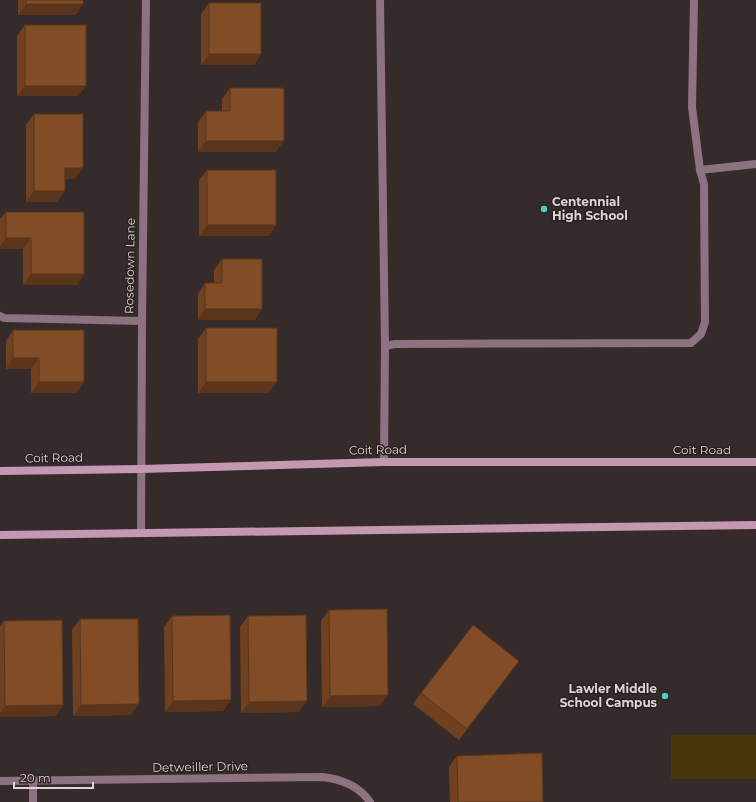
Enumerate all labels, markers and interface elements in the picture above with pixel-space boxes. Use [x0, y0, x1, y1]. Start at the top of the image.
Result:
place label: Centennial High School [552, 194, 628, 223]
marker: Centennial High School [539, 204, 549, 214]
street label: Rosedown Lane [121, 218, 138, 314]
street label: Coit Road [349, 441, 407, 458]
street label: Coit Road [673, 442, 731, 457]
street label: Coit Road [25, 449, 83, 466]
place label: Lawler Middle School Campus [560, 681, 658, 710]
marker: Lawler Middle School Campus [660, 691, 670, 701]
street label: Detweiller Drive [152, 758, 248, 775]
scale bar [14, 764, 93, 790]
text: 20 m [20, 770, 51, 785]

